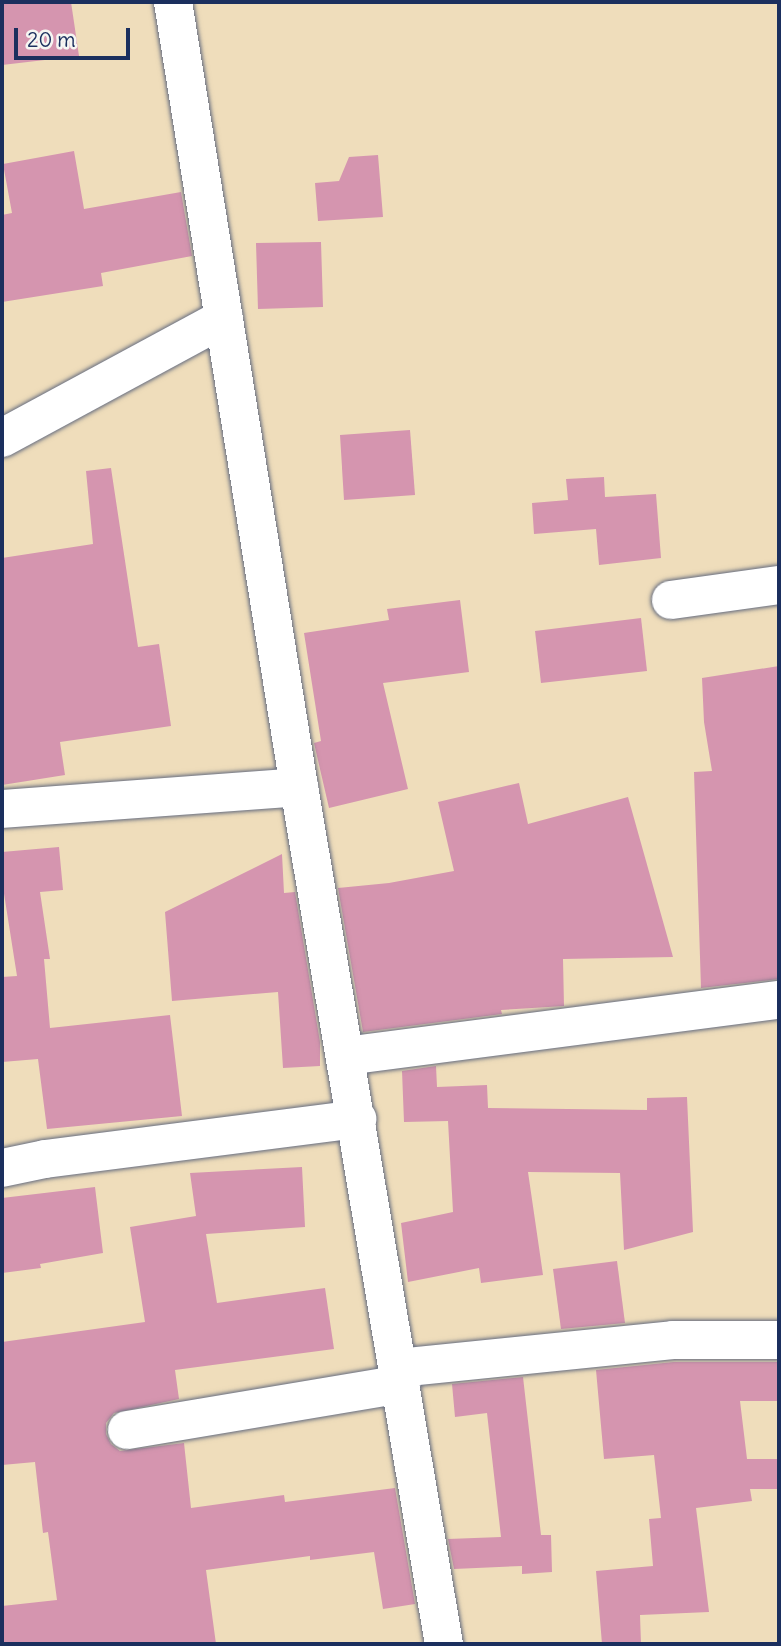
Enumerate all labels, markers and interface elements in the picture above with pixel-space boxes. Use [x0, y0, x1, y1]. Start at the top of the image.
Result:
scale bar [18, 14, 133, 58]
text: 20 m [27, 26, 76, 53]

